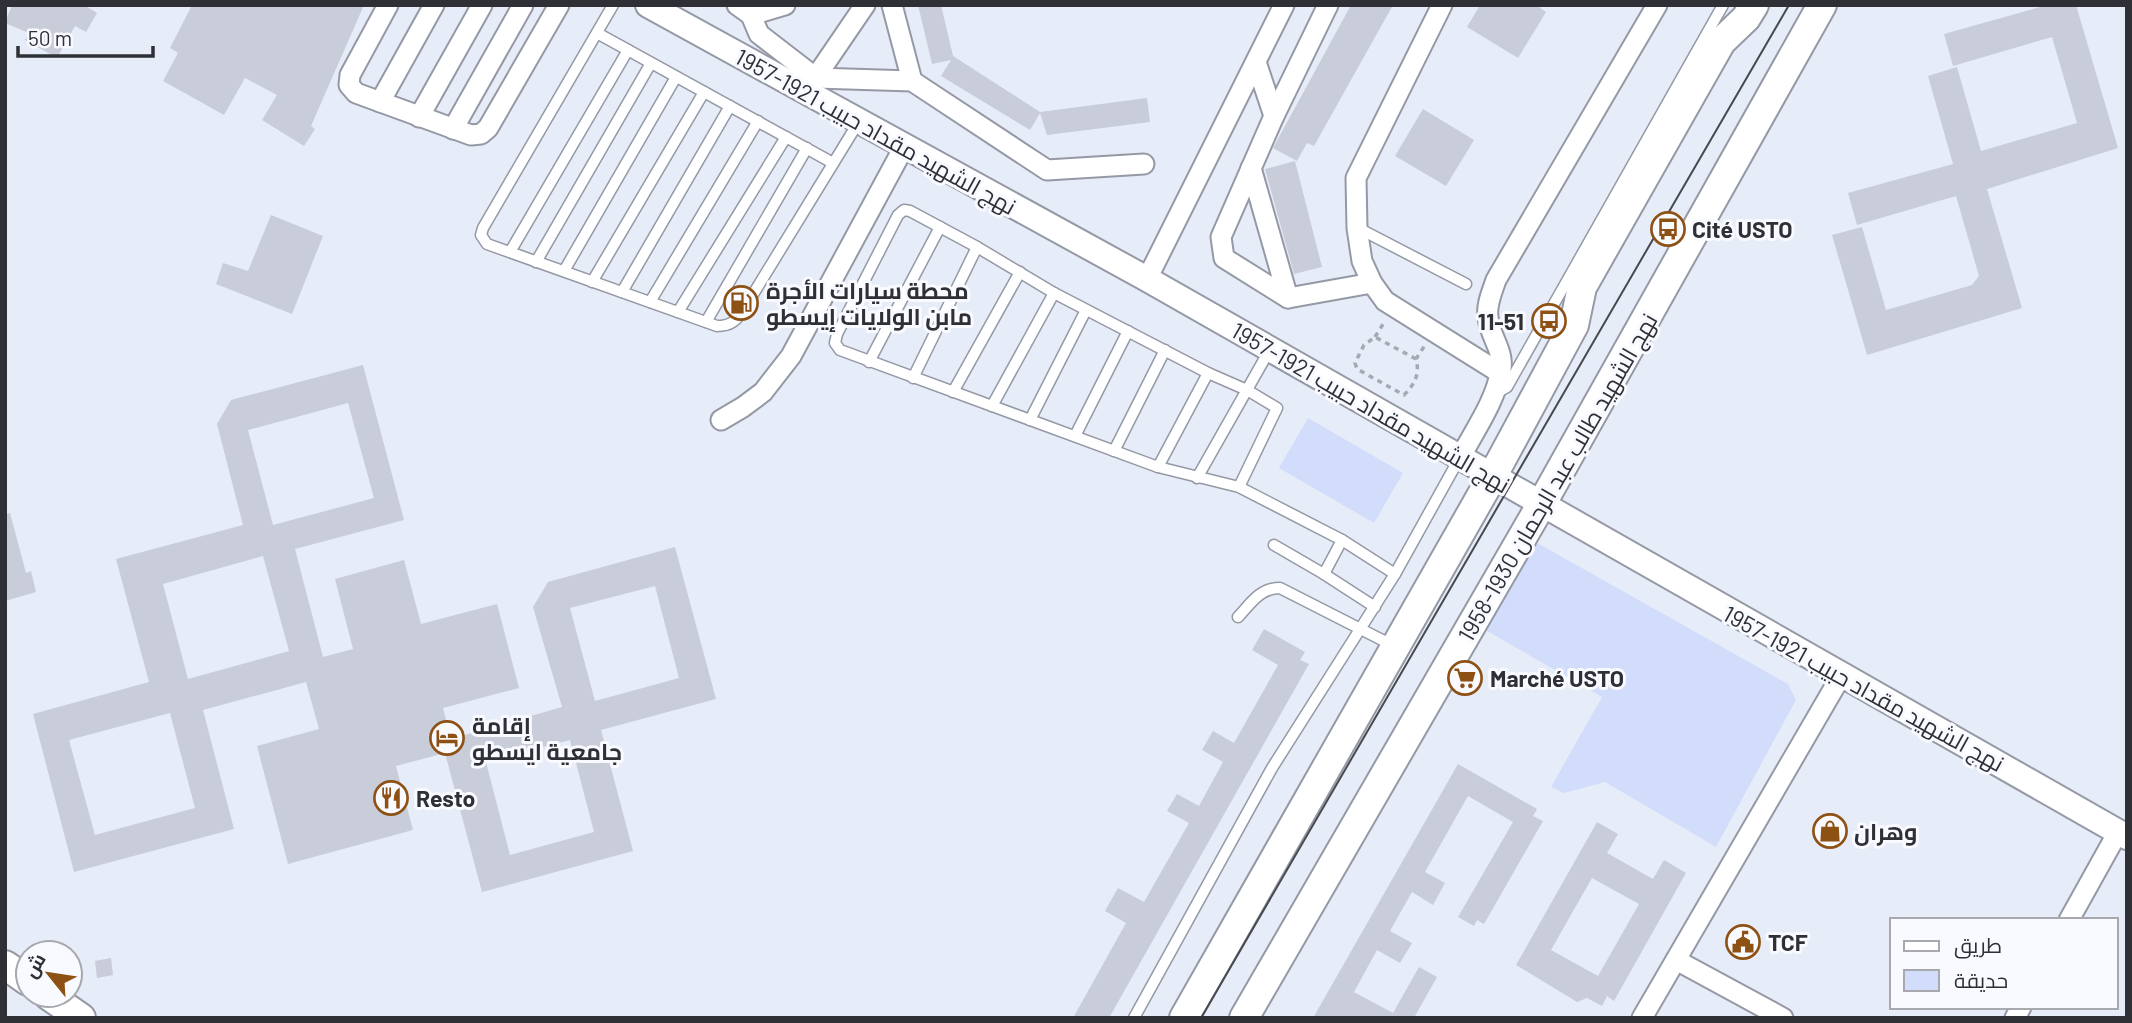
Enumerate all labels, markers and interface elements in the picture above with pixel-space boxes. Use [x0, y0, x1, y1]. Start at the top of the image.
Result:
scale bar [18, 14, 152, 58]
text: 50 m [28, 25, 72, 50]
street label: نهج الشهيد مقداد حبيب 1921-1957 [729, 42, 1021, 223]
bus stop icon: Cité USTO [1649, 210, 1687, 248]
place label: Cité USTO [1692, 215, 1793, 243]
place label: محطة سيارات الأجرة مابن الولايات إيسطو [766, 276, 972, 332]
fuel station icon: محطة سيارات الأجرة مابن الولايات إيسطو [722, 284, 760, 322]
bus stop icon: 11-51 [1530, 302, 1568, 340]
place label: 11-51 [1478, 307, 1524, 335]
street label: نهج الشهيد طالب عبد الرحمان 1930-1958 [1451, 308, 1665, 648]
street label: نهج الشهيد مقداد حبيب 1921-1957 [1225, 316, 1515, 501]
street label: نهج الشهيد مقداد حبيب 1921-1957 [1717, 599, 2009, 780]
supermarket icon: Marché USTO [1446, 659, 1484, 697]
place label: Marché USTO [1490, 664, 1624, 692]
place label: إقامة جامعية ايسطو [472, 711, 622, 766]
hotel icon: إقامة جامعية ايسطو [428, 719, 466, 757]
restaurant icon: Resto [372, 779, 410, 817]
place label: Resto [416, 784, 475, 812]
shop icon: وهران [1811, 812, 1849, 850]
place label: وهران [1854, 817, 1917, 846]
legend [1890, 918, 2118, 1009]
public building icon: TCF [1724, 923, 1762, 961]
place label: TCF [1768, 928, 1808, 956]
text: طريق [1954, 932, 2002, 959]
north arrow [14, 939, 84, 1009]
text: ش [18, 949, 51, 982]
text: حديقة [1954, 967, 2008, 992]

